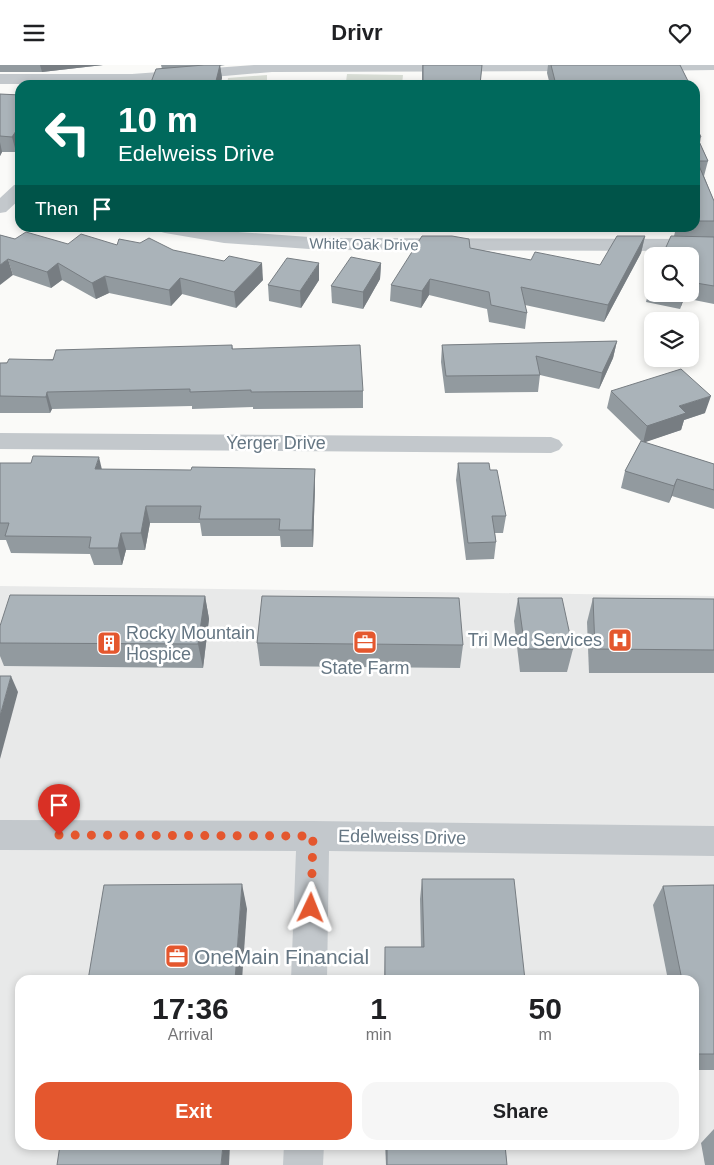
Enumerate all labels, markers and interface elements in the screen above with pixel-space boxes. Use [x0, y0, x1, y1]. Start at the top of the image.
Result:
icon: menu [20, 19, 48, 47]
icon: heart [666, 19, 694, 47]
text: Drivr [331, 20, 383, 45]
icon: left [35, 100, 100, 165]
text: 10 m [118, 100, 198, 139]
text: Edelweiss Drive [118, 141, 275, 166]
icon: arrive [88, 195, 116, 223]
text: Then [35, 198, 78, 219]
street label: White Oak Drive [309, 235, 419, 253]
map controls [644, 247, 699, 367]
button: search [644, 247, 699, 302]
button: layers [644, 312, 699, 367]
street label: Yerger Drive [226, 433, 326, 453]
place label: Rocky Mountain Hospice [126, 623, 255, 664]
hospital icon: Tri Med Services [607, 627, 633, 653]
office icon: State Farm [352, 629, 378, 655]
building icon: Rocky Mountain Hospice [96, 630, 122, 656]
place label: Tri Med Services [468, 630, 602, 650]
place label: State Farm [320, 658, 410, 678]
pin [38, 784, 80, 835]
icon: arrive [45, 791, 73, 819]
street label: Edelweiss Drive [338, 826, 466, 848]
position arrow [284, 881, 336, 933]
office icon: OneMain Financial [164, 943, 190, 969]
place label: OneMain Financial [194, 945, 369, 968]
text: 17:36 [152, 992, 229, 1025]
text: 1 [370, 992, 387, 1025]
text: 50 [529, 992, 562, 1025]
text: Arrival [168, 1026, 213, 1043]
text: min [366, 1026, 392, 1043]
text: m [539, 1026, 552, 1043]
button: Exit [35, 1082, 352, 1140]
button: Share [362, 1082, 679, 1140]

